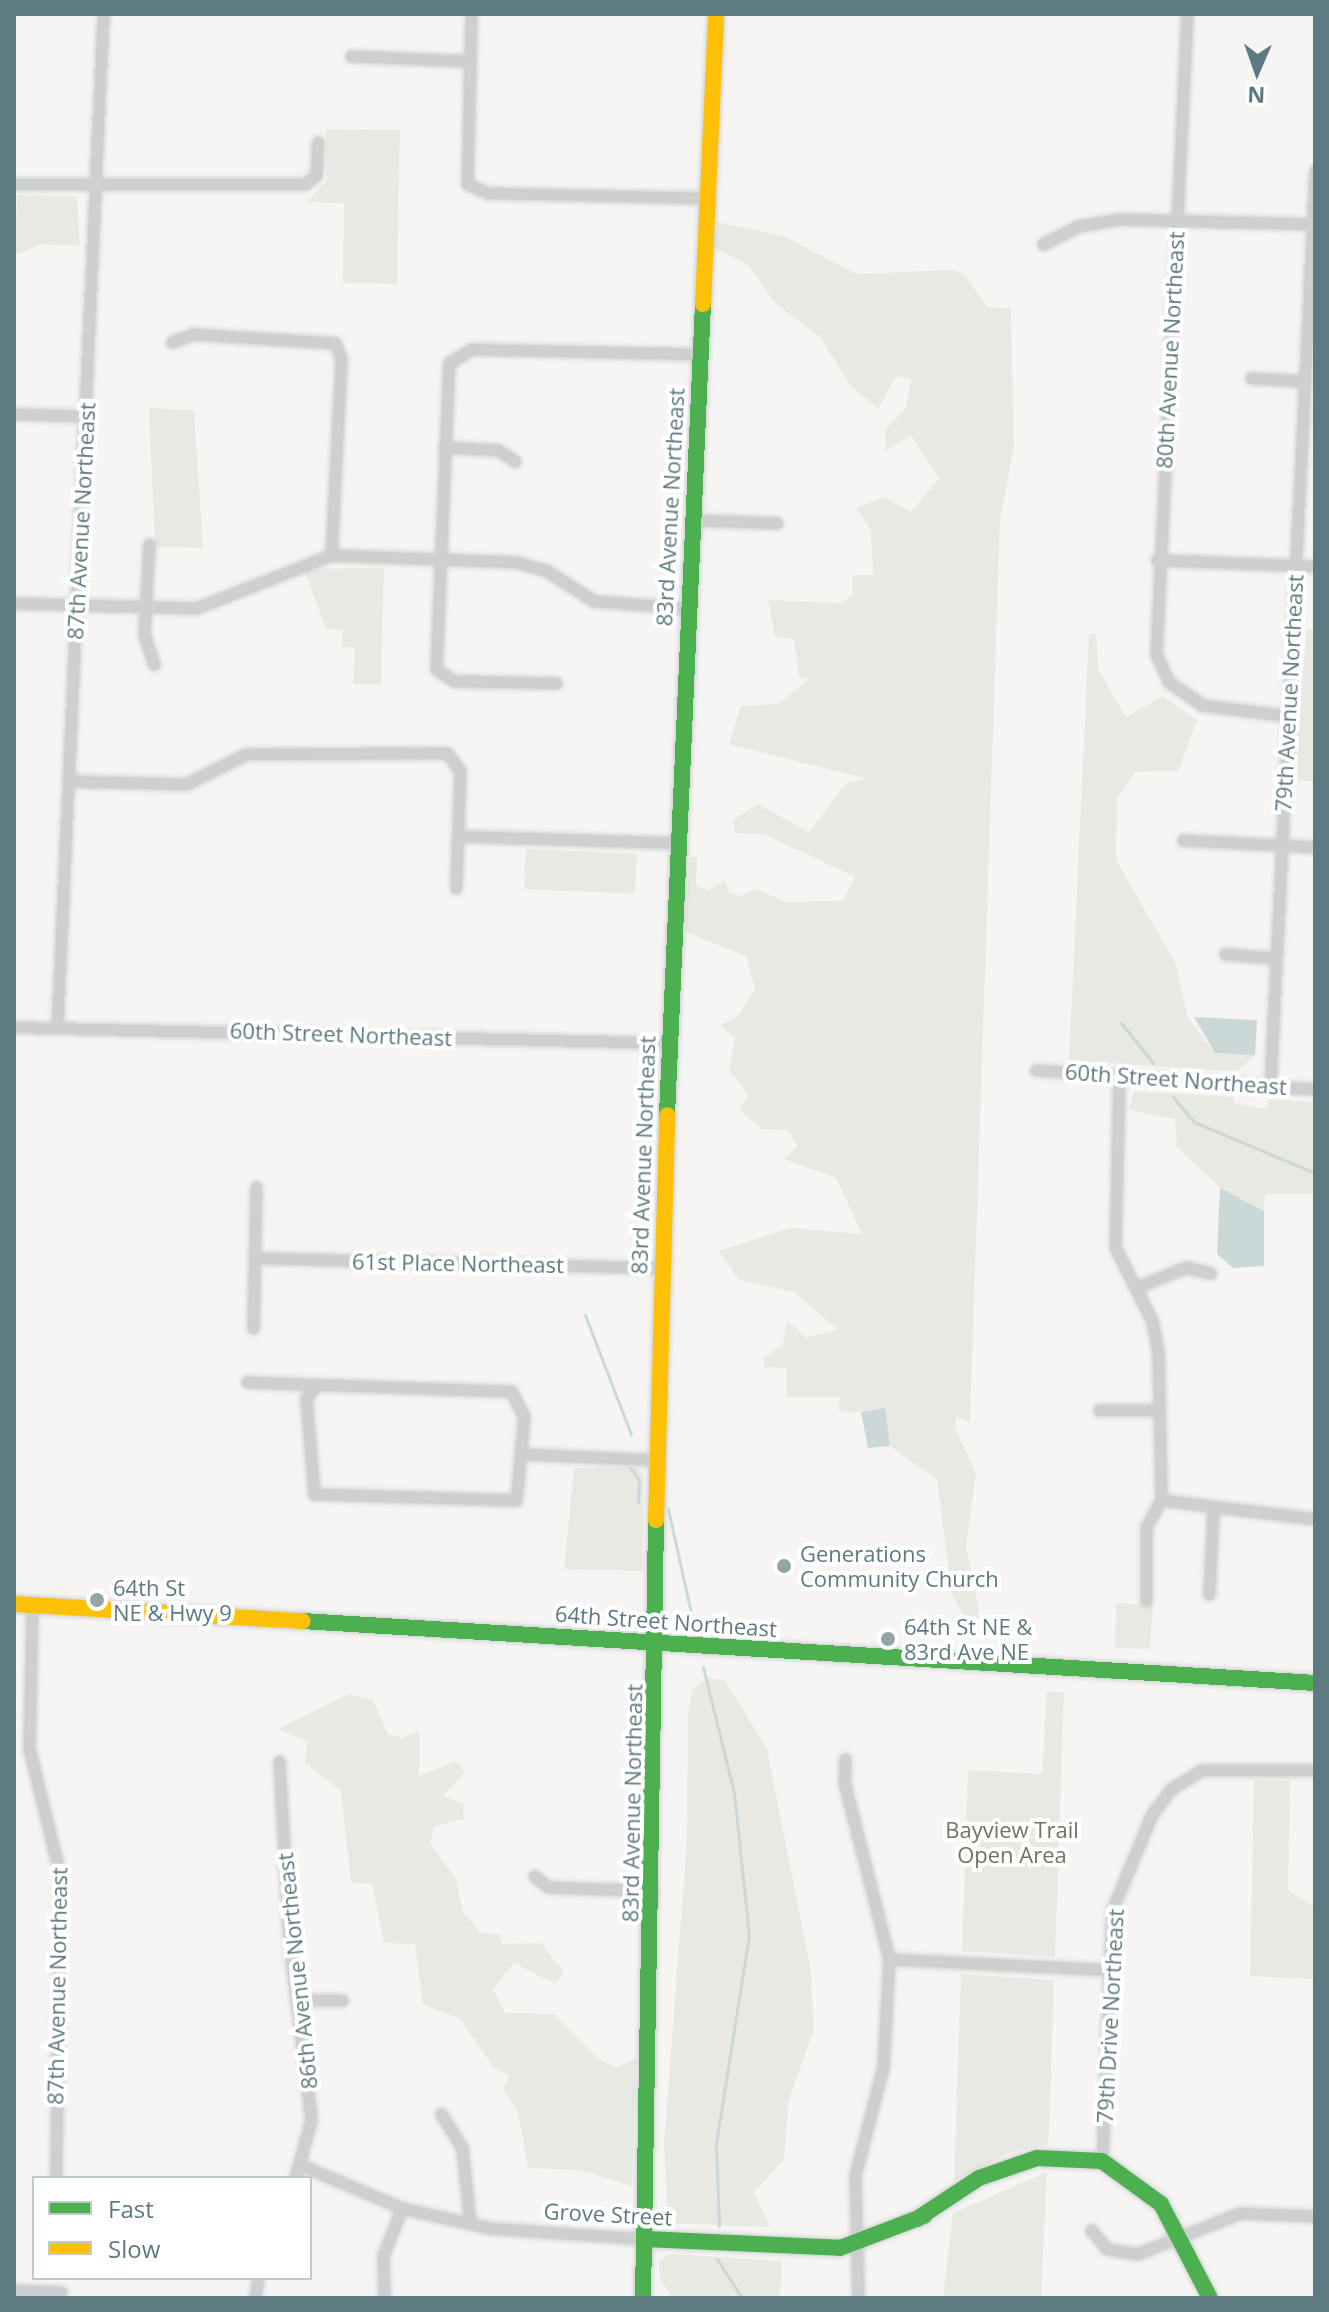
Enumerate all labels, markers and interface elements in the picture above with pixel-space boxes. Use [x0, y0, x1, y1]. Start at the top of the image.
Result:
north arrow [1217, 32, 1297, 112]
text: N [1247, 81, 1266, 111]
street label: 80th Avenue Northeast [1151, 231, 1189, 469]
street label: 83rd Avenue Northeast [651, 387, 689, 627]
street label: 87th Avenue Northeast [62, 402, 100, 640]
street label: 79th Avenue Northeast [1270, 574, 1308, 812]
street label: 60th Street Northeast [229, 1017, 453, 1051]
street label: 83rd Avenue Northeast [626, 1035, 660, 1275]
street label: 60th Street Northeast [1064, 1058, 1288, 1100]
street label: 61st Place Northeast [352, 1248, 564, 1278]
place label: Generations Community Church [800, 1540, 999, 1592]
marker: Generations Community Church [775, 1557, 793, 1575]
place label: 64th St NE & Hwy 9 [113, 1574, 232, 1626]
marker: 64th St NE & Hwy 9 [88, 1591, 106, 1609]
street label: 64th Street Northeast [554, 1600, 778, 1642]
place label: 64th St NE & 83rd Ave NE [904, 1613, 1032, 1664]
marker: 64th St NE & 83rd Ave NE [879, 1630, 897, 1648]
street label: 83rd Avenue Northeast [617, 1683, 647, 1923]
park label: Bayview Trail Open Area [945, 1816, 1079, 1868]
street label: 86th Avenue Northeast [271, 1851, 323, 2091]
street label: 87th Avenue Northeast [42, 1867, 72, 2105]
street label: 79th Drive Northeast [1091, 1908, 1129, 2124]
legend [32, 2176, 312, 2280]
text: Fast [108, 2192, 154, 2225]
street label: Grove Street [543, 2197, 673, 2231]
text: Slow [108, 2232, 160, 2265]

